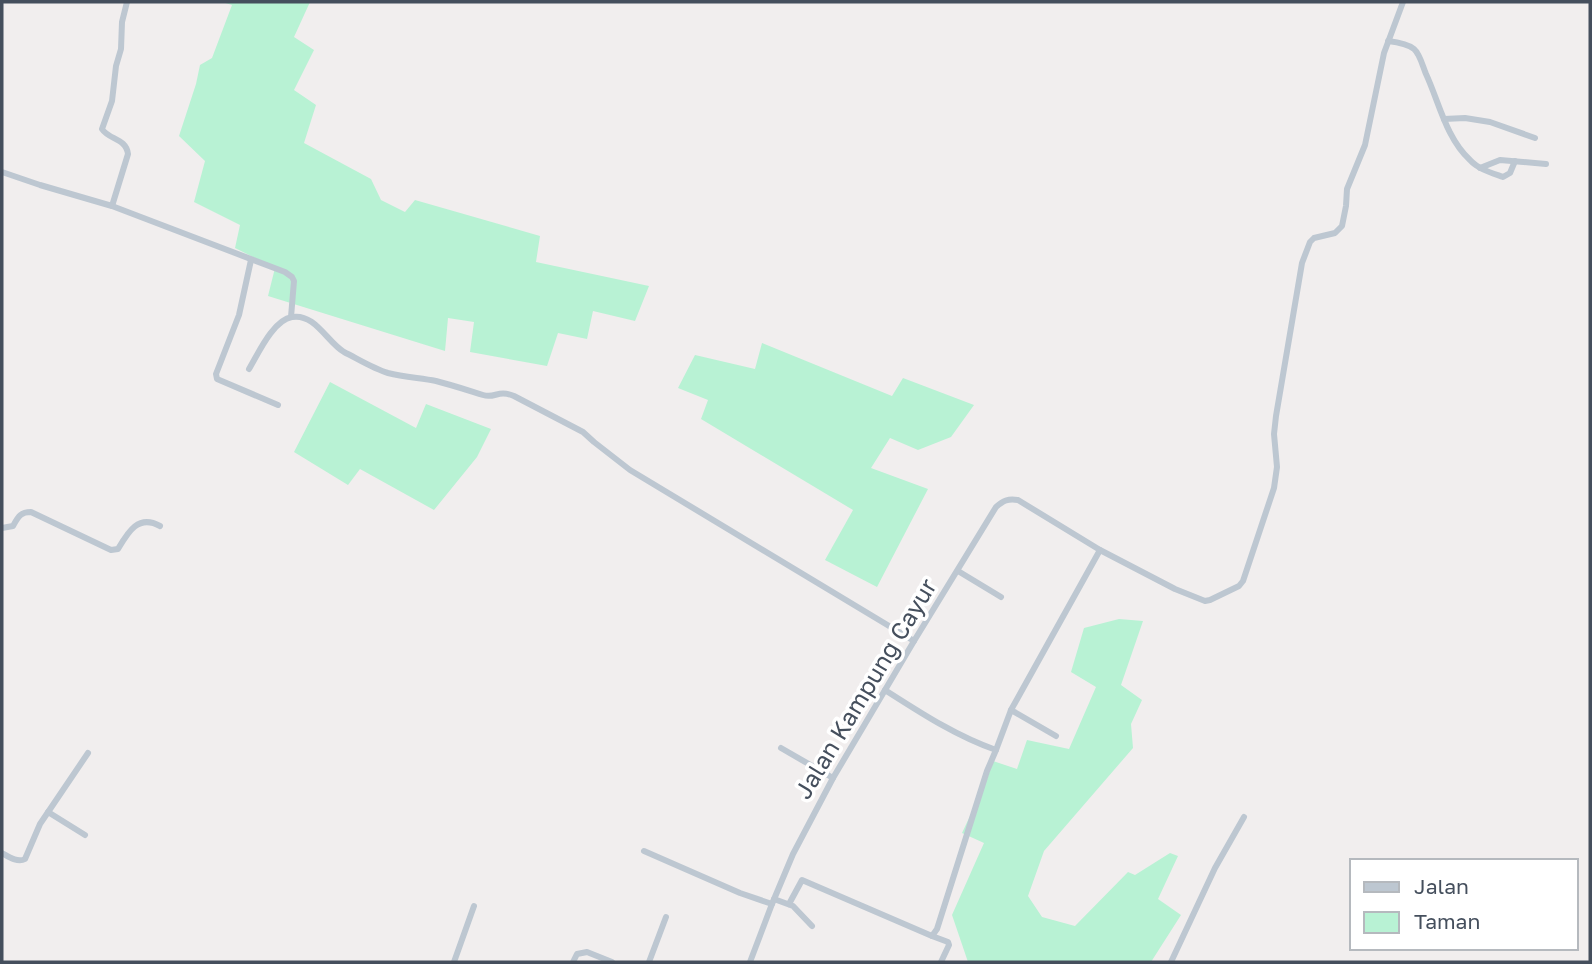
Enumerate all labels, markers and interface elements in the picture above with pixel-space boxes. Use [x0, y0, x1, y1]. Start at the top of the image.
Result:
street label: Jalan Kampung Cayur [788, 573, 942, 803]
legend [1350, 859, 1578, 950]
text: Jalan [1414, 873, 1469, 899]
text: Taman [1414, 908, 1480, 934]

